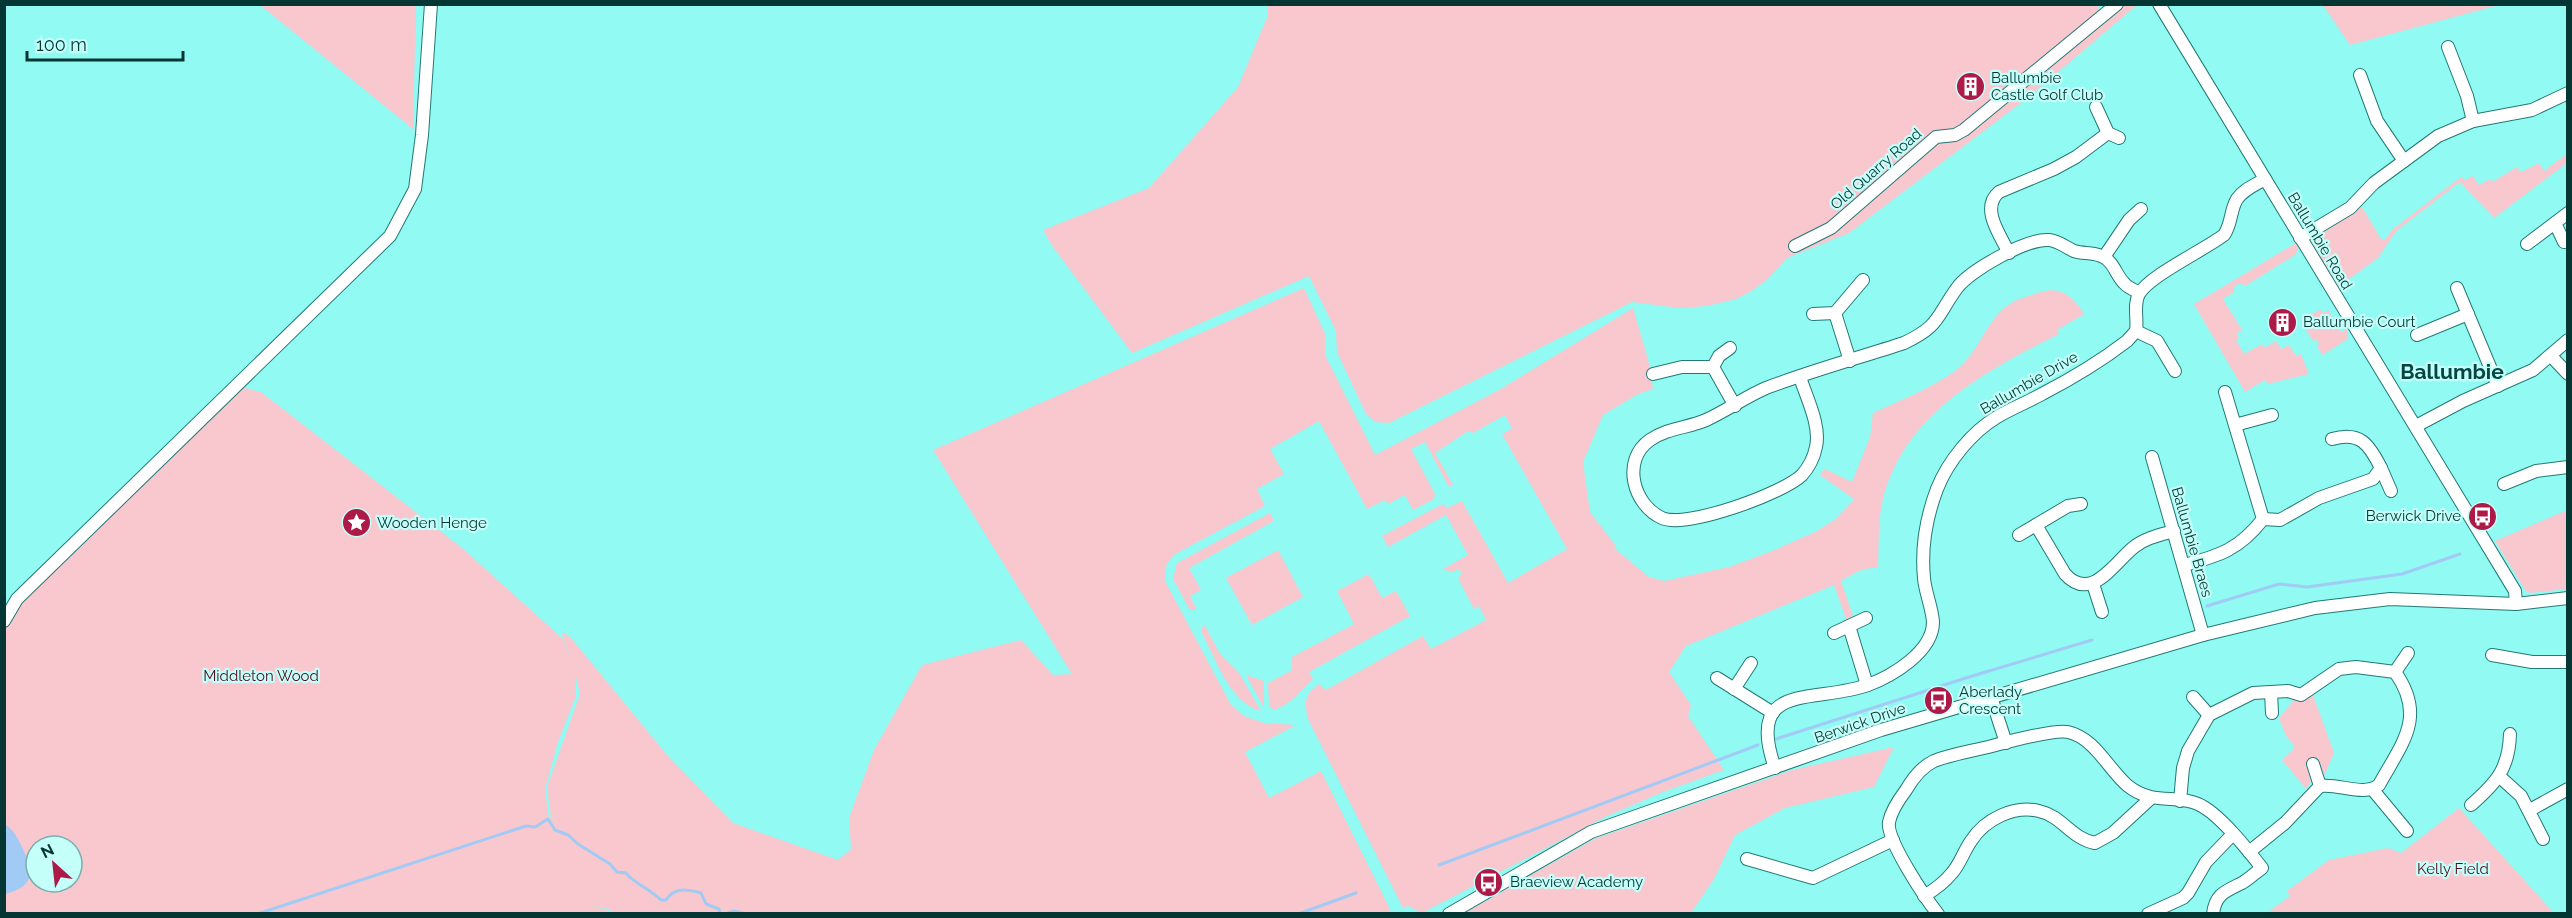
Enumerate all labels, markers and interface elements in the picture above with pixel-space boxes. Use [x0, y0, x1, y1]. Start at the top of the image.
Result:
scale bar [27, 24, 183, 62]
text: 100 m [36, 34, 87, 55]
place label: Ballumbie Castle Golf Club [1991, 69, 2103, 104]
building icon: Ballumbie Castle Golf Club [1954, 71, 1986, 103]
street label: Old Quarry Road [1827, 125, 1925, 213]
street label: Ballumbie Road [2284, 189, 2356, 293]
building icon: Ballumbie Court [2266, 306, 2298, 338]
place label: Ballumbie Court [2303, 313, 2416, 331]
street label: Ballumbie Drive [1977, 348, 2081, 418]
district label: Ballumbie [2400, 359, 2504, 384]
street label: Ballumbie Braes [2168, 485, 2216, 599]
bus stop icon: Berwick Drive [2466, 500, 2498, 532]
place icon: Wooden Henge [340, 507, 372, 539]
place label: Berwick Drive [2366, 507, 2461, 525]
place label: Wooden Henge [377, 514, 487, 532]
park label: Middleton Wood [203, 667, 319, 685]
place label: Aberlady Crescent [1959, 683, 2022, 718]
bus stop icon: Aberlady Crescent [1922, 685, 1954, 717]
street label: Berwick Drive [1812, 699, 1908, 747]
north arrow [24, 834, 84, 894]
text: N [38, 840, 57, 862]
park label: Kelly Field [2417, 860, 2489, 878]
bus stop icon: Braeview Academy [1473, 866, 1505, 898]
place label: Braeview Academy [1510, 873, 1643, 891]

